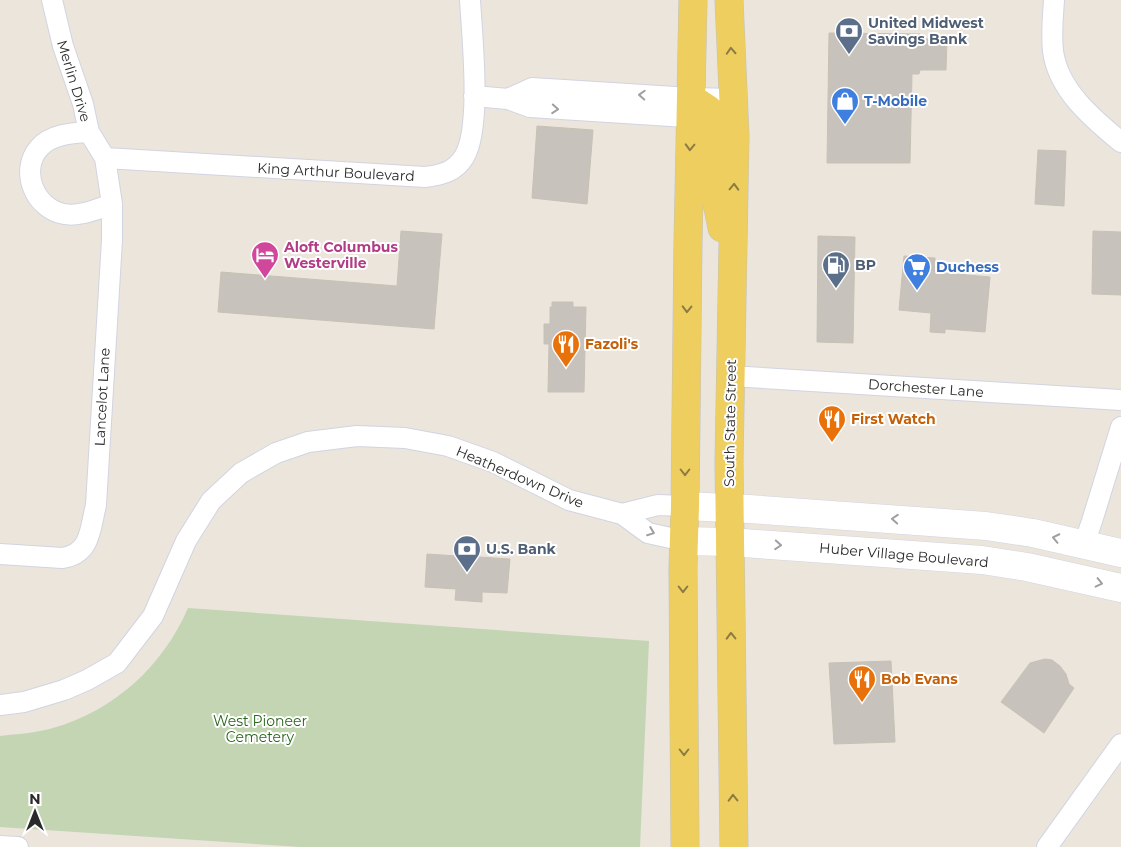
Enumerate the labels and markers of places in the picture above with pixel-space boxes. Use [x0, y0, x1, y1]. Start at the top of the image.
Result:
place label: United Midwest Savings Bank [868, 14, 984, 48]
bank icon: United Midwest Savings Bank [834, 16, 864, 55]
shop icon: T-Mobile [830, 86, 860, 125]
place label: T-Mobile [864, 92, 927, 110]
place label: Aloft Columbus Westerville [283, 238, 398, 272]
hotel icon: Aloft Columbus Westerville [250, 240, 280, 279]
fuel station icon: BP [821, 250, 851, 289]
supermarket icon: Duchess [902, 252, 932, 291]
place label: BP [855, 256, 876, 274]
place label: Duchess [936, 258, 999, 276]
restaurant icon: Fazoli's [551, 329, 581, 368]
place label: Fazoli's [585, 335, 639, 353]
restaurant icon: First Watch [817, 404, 847, 443]
place label: First Watch [851, 410, 936, 428]
bank icon: U.S. Bank [452, 534, 482, 573]
place label: U.S. Bank [486, 540, 557, 558]
restaurant icon: Bob Evans [847, 664, 877, 703]
place label: Bob Evans [881, 670, 958, 688]

